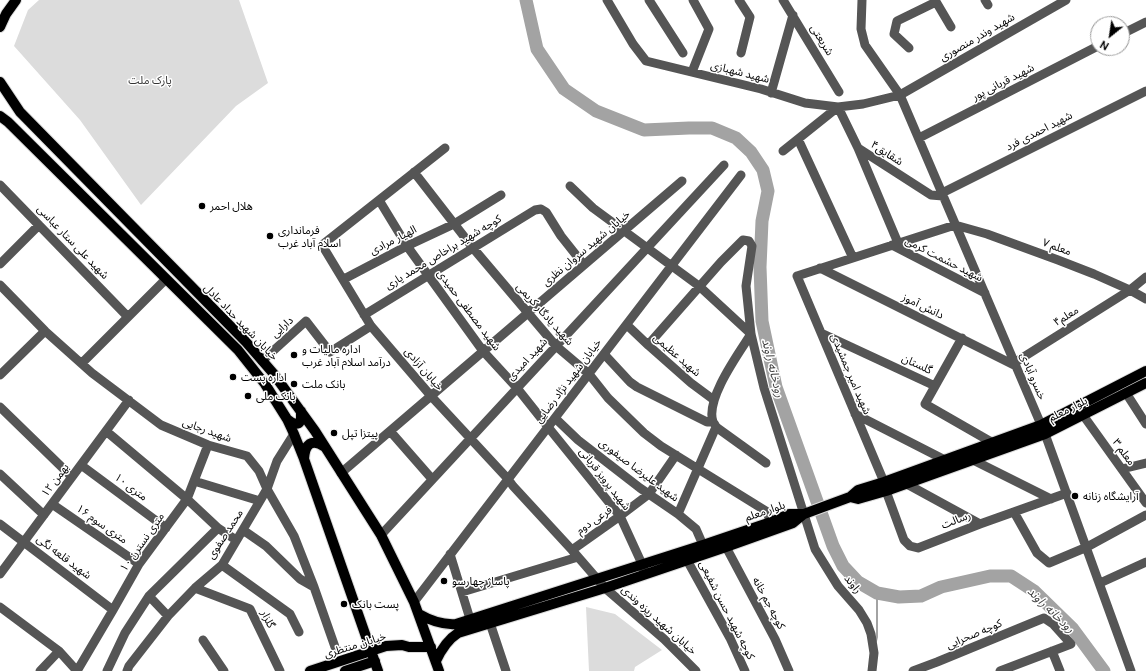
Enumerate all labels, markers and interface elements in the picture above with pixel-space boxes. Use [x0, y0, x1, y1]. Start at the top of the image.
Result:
street label: شهید وندر منصوری [937, 10, 1017, 64]
north arrow [1090, 16, 1130, 56]
street label: شریعتی [807, 22, 837, 58]
text: N [1098, 38, 1111, 53]
street label: شهید شهبازی [709, 58, 771, 86]
street label: شهید قربانی پور [970, 61, 1036, 103]
park label: پارک ملت [128, 73, 172, 87]
street label: شهید احمدی فرد [1003, 109, 1075, 153]
street label: شقایق۴ [868, 138, 906, 168]
place label: هلال احمر [210, 199, 253, 213]
marker: هلال احمر [197, 201, 207, 211]
street label: شهید علی ستار عباسی [34, 202, 112, 282]
street label: خیابان شهید سروان نظری [539, 207, 633, 289]
street label: کوچه شهید براخاص محمد یاری [382, 212, 504, 292]
place label: فرمانداری اسلام آباد غرب [278, 223, 341, 249]
street label: الهیار مرادی [367, 223, 419, 257]
marker: فرمانداری اسلام آباد غرب [265, 231, 275, 241]
street label: شهید حشمت کرمی [903, 234, 985, 284]
street label: معلم ۷ [1041, 236, 1073, 258]
street label: شهید مصطفی حمیدی [434, 267, 504, 353]
street label: شهید یادگار کریمی [514, 280, 576, 348]
street label: خیابان شهید حداد عادل [201, 281, 281, 363]
street label: دانش آموز [900, 290, 946, 322]
street label: معلم۴ [1051, 303, 1081, 329]
street label: دارایی [268, 314, 296, 340]
street label: شهید عظیمی [651, 331, 703, 379]
street label: شهید امیر جمشیدی [828, 332, 874, 416]
street label: شهید امیدی [504, 335, 550, 383]
street label: خیابان شهید نژاد رضایی [532, 336, 604, 426]
water label: رودخانه راوند [759, 337, 787, 399]
place label: اداره مالیات و درآمد اسلام آباد غرب [302, 342, 391, 368]
street label: خیابان آزادی [402, 345, 446, 393]
marker: اداره مالیات و درآمد اسلام آباد غرب [289, 350, 299, 360]
street label: خسرو آبادی [1017, 350, 1049, 402]
street label: گلستان [900, 351, 934, 377]
place label: اداره پست [241, 370, 287, 384]
marker: اداره پست [228, 372, 238, 382]
place label: بانک ملت [302, 377, 345, 391]
marker: بانک ملت [289, 379, 299, 389]
place label: بانک ملی [256, 389, 296, 403]
marker: بانک ملی [243, 391, 253, 401]
street label: بلوار معلم [1046, 394, 1090, 424]
street label: شهید رجایی [181, 415, 233, 445]
place label: پیتزا تپل [342, 426, 378, 440]
marker: پیتزا تپل [329, 428, 339, 438]
street label: شهید علیرضا صیفوری [597, 436, 681, 504]
street label: معلم ۳ [1110, 436, 1138, 468]
street label: شهید پرویز قربانی [577, 445, 633, 513]
street label: ۱۲ بهمن [38, 461, 72, 499]
street label: ۱۰ متری [112, 470, 150, 504]
place label: آرایشگاه زنانه [1083, 489, 1139, 503]
marker: آرایشگاه زنانه [1070, 491, 1080, 501]
street label: بلوار معلم [743, 498, 787, 524]
street label: ۱۶ متری سوم [74, 502, 130, 546]
street label: فرعی دوم [574, 503, 614, 537]
street label: محمد صفوی [204, 507, 246, 561]
street label: رسالت [939, 508, 973, 532]
street label: ۱۰ متری نسترن [117, 510, 167, 574]
street label: شهید قلعه نگی [34, 532, 94, 582]
street label: کوچه شهید حسن شفیعی [696, 558, 758, 662]
street label: راوند [842, 572, 864, 596]
place label: پاساژ چهارسو [452, 574, 510, 588]
street label: کوچه جم خانه [750, 575, 788, 631]
marker: پاساژ چهارسو [439, 576, 449, 586]
street label: خیابان شهید ریزه وندی [619, 583, 699, 657]
water label: رودخانه راوند [1024, 584, 1078, 636]
place label: پست بانک [352, 597, 399, 611]
marker: پست بانک [339, 599, 349, 609]
street label: گلزار [258, 608, 278, 630]
street label: کوچه صحرایی [944, 616, 1004, 652]
street label: خیابان منتظری [322, 629, 388, 661]

